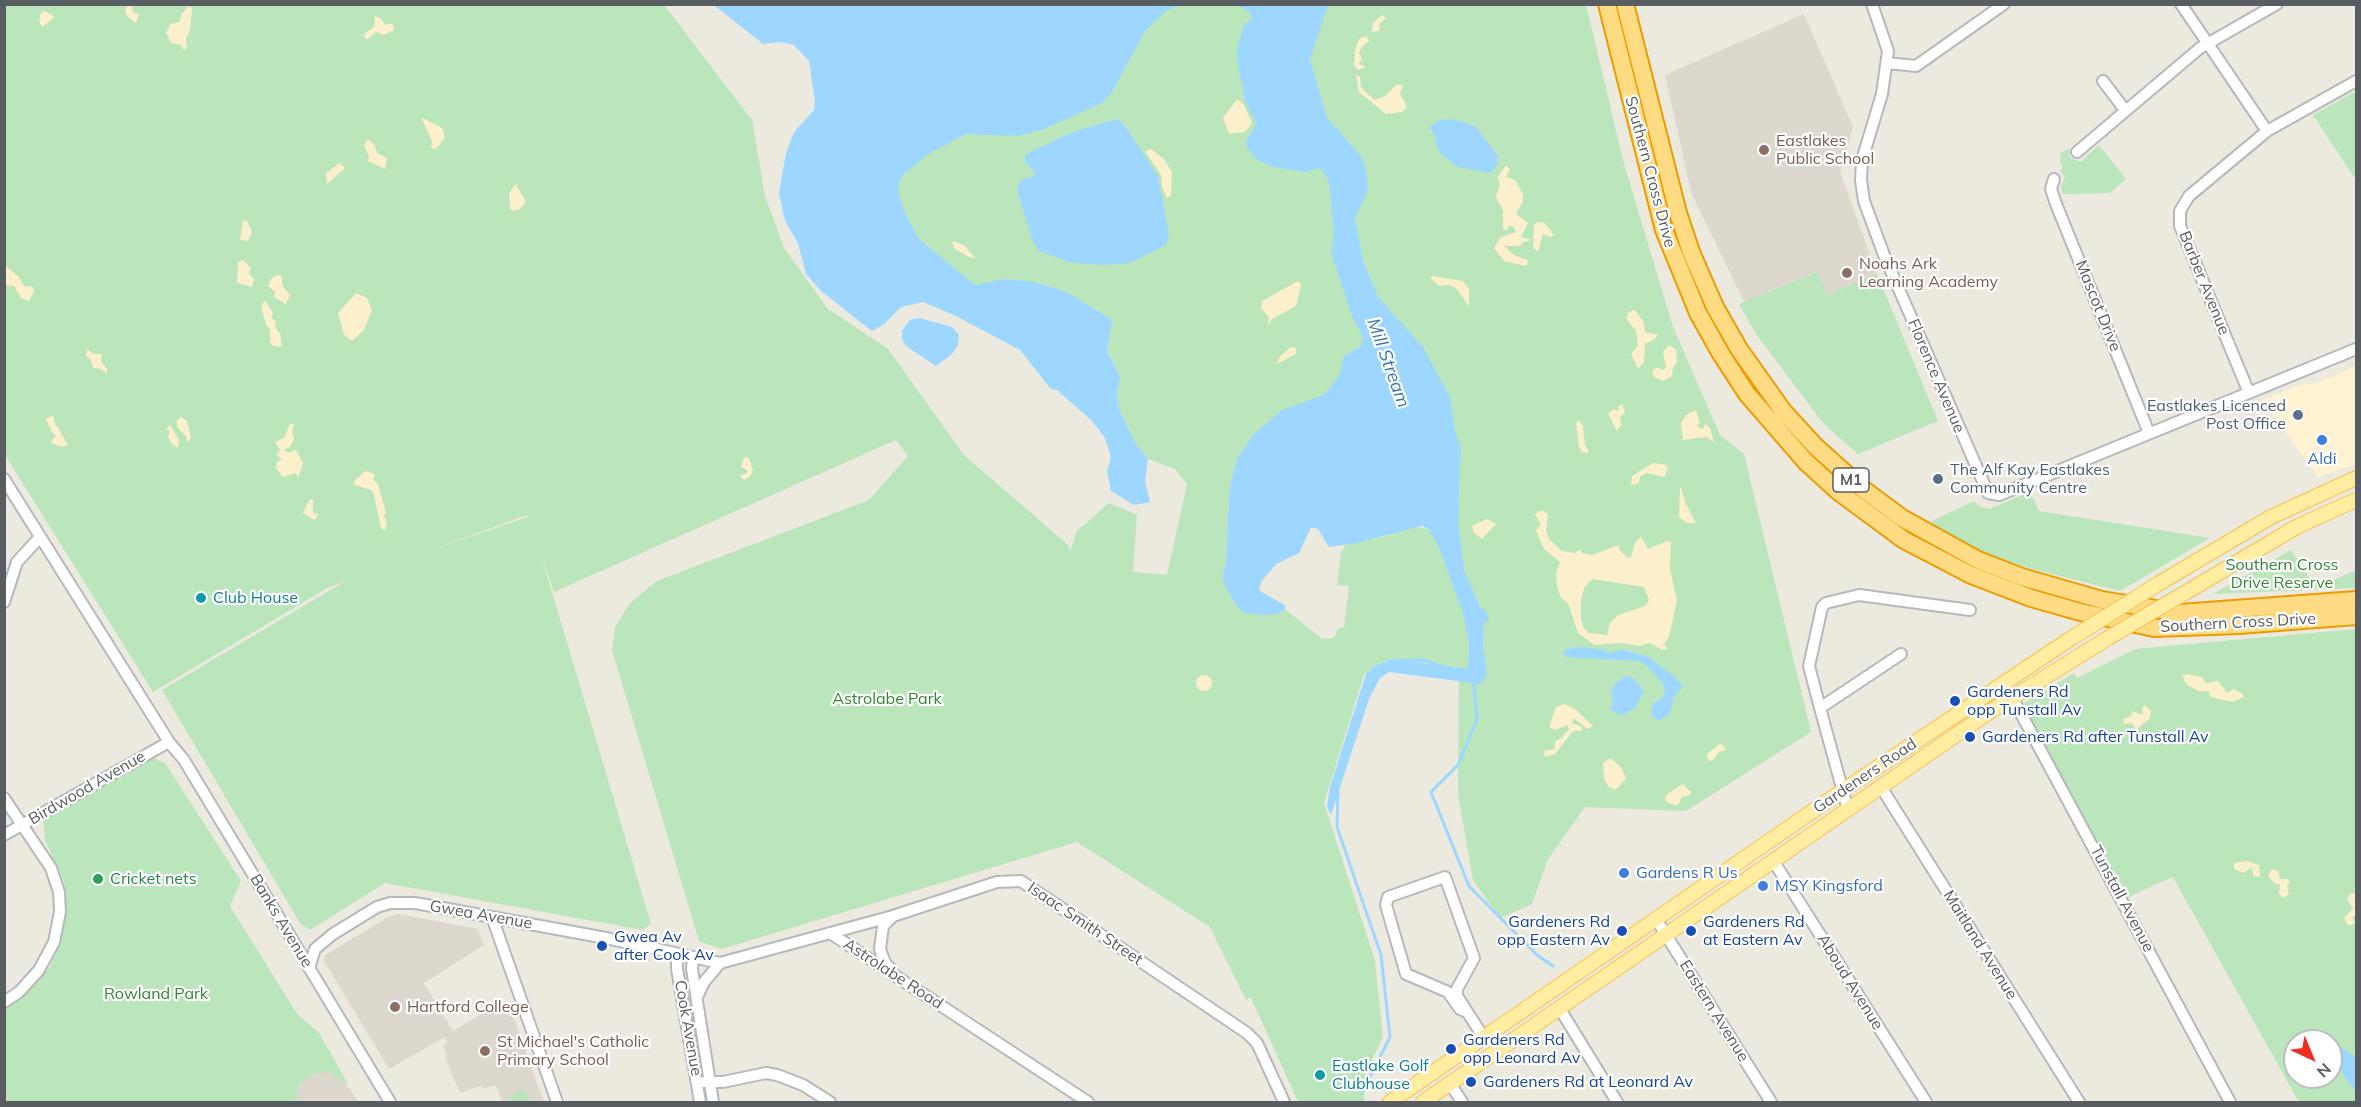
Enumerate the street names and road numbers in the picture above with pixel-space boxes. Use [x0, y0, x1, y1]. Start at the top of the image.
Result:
street label: Southern Cross Drive [1621, 94, 1679, 250]
street label: Barber Avenue [2174, 228, 2234, 338]
street label: Mascot Drive [2071, 258, 2125, 354]
street label: Florence Avenue [1903, 316, 1969, 436]
road number: M1 [1833, 468, 1869, 492]
street label: Southern Cross Drive [2160, 609, 2316, 637]
street label: Gardeners Road [1810, 734, 1920, 818]
street label: Birdwood Avenue [25, 747, 149, 829]
street label: Tunstall Avenue [2086, 843, 2158, 955]
street label: Banks Avenue [246, 871, 316, 971]
street label: Isaac Smith Street [1024, 878, 1146, 970]
street label: Maitland Avenue [1939, 887, 2021, 1003]
street label: Gwea Avenue [428, 897, 534, 933]
street label: Aboud Avenue [1813, 931, 1887, 1033]
street label: Astrolabe Road [840, 935, 946, 1013]
street label: Eastern Avenue [1675, 957, 1753, 1065]
street label: Cook Avenue [670, 979, 706, 1077]

